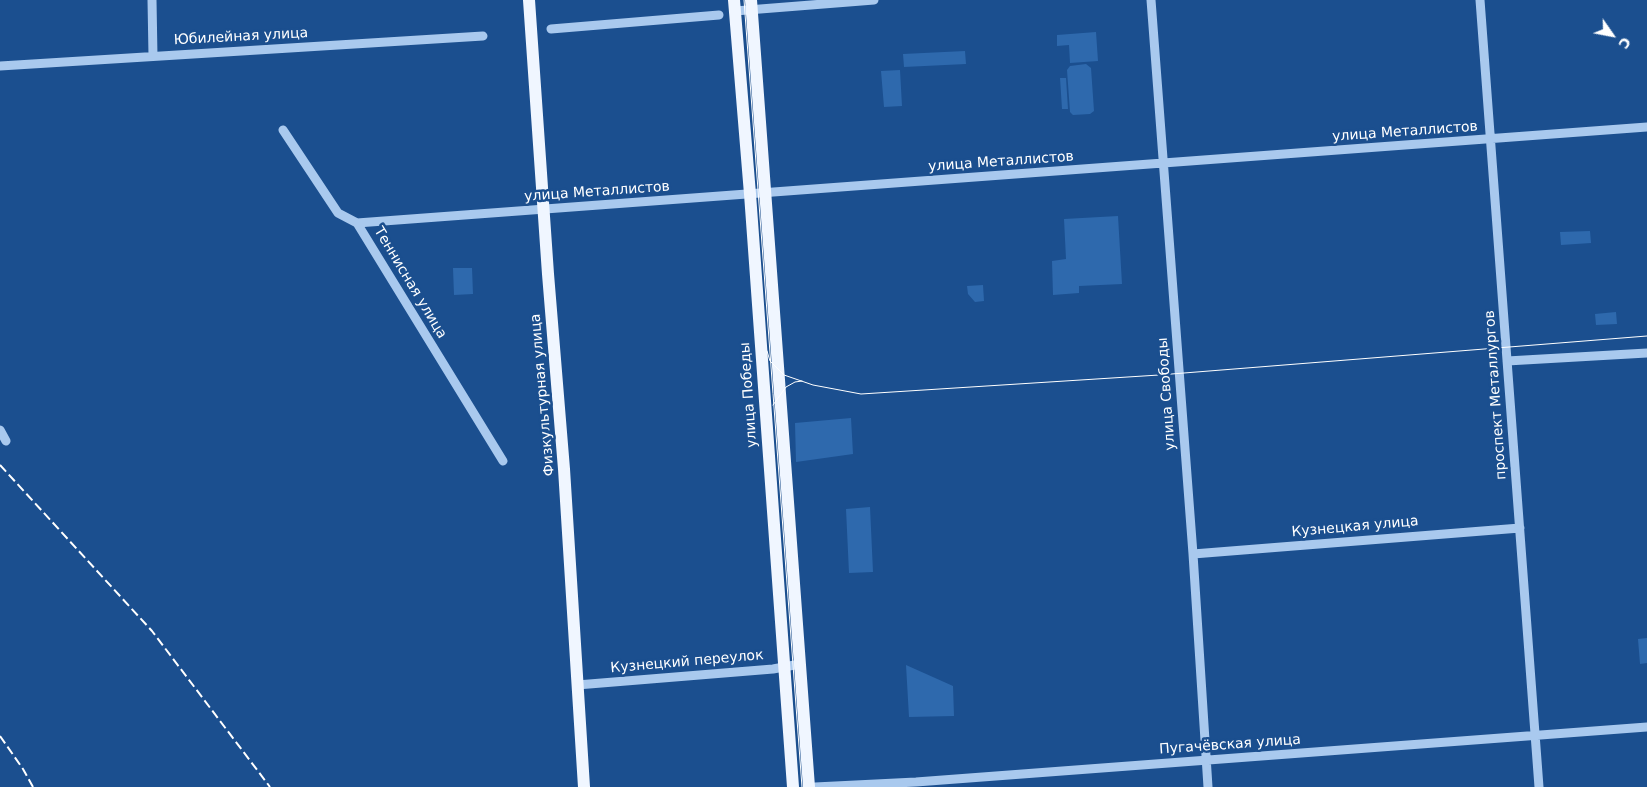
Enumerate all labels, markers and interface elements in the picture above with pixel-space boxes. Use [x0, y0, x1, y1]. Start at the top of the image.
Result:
north arrow [1587, 10, 1637, 60]
street label: Юбилейная улица [173, 25, 309, 49]
text: С [1615, 35, 1634, 52]
street label: улица Металлистов [1332, 119, 1478, 145]
street label: улица Металлистов [928, 149, 1074, 175]
street label: улица Металлистов [524, 179, 670, 205]
street label: Теннисная улица [370, 224, 450, 342]
street label: проспект Металлургов [1482, 310, 1510, 480]
street label: Физкультурная улица [528, 313, 558, 477]
street label: улица Свободы [1155, 337, 1179, 451]
street label: улица Победы [737, 342, 761, 448]
street label: Кузнецкая улица [1291, 513, 1419, 541]
street label: Кузнецкий переулок [610, 647, 764, 677]
street label: Пугачёвская улица [1159, 732, 1301, 758]

